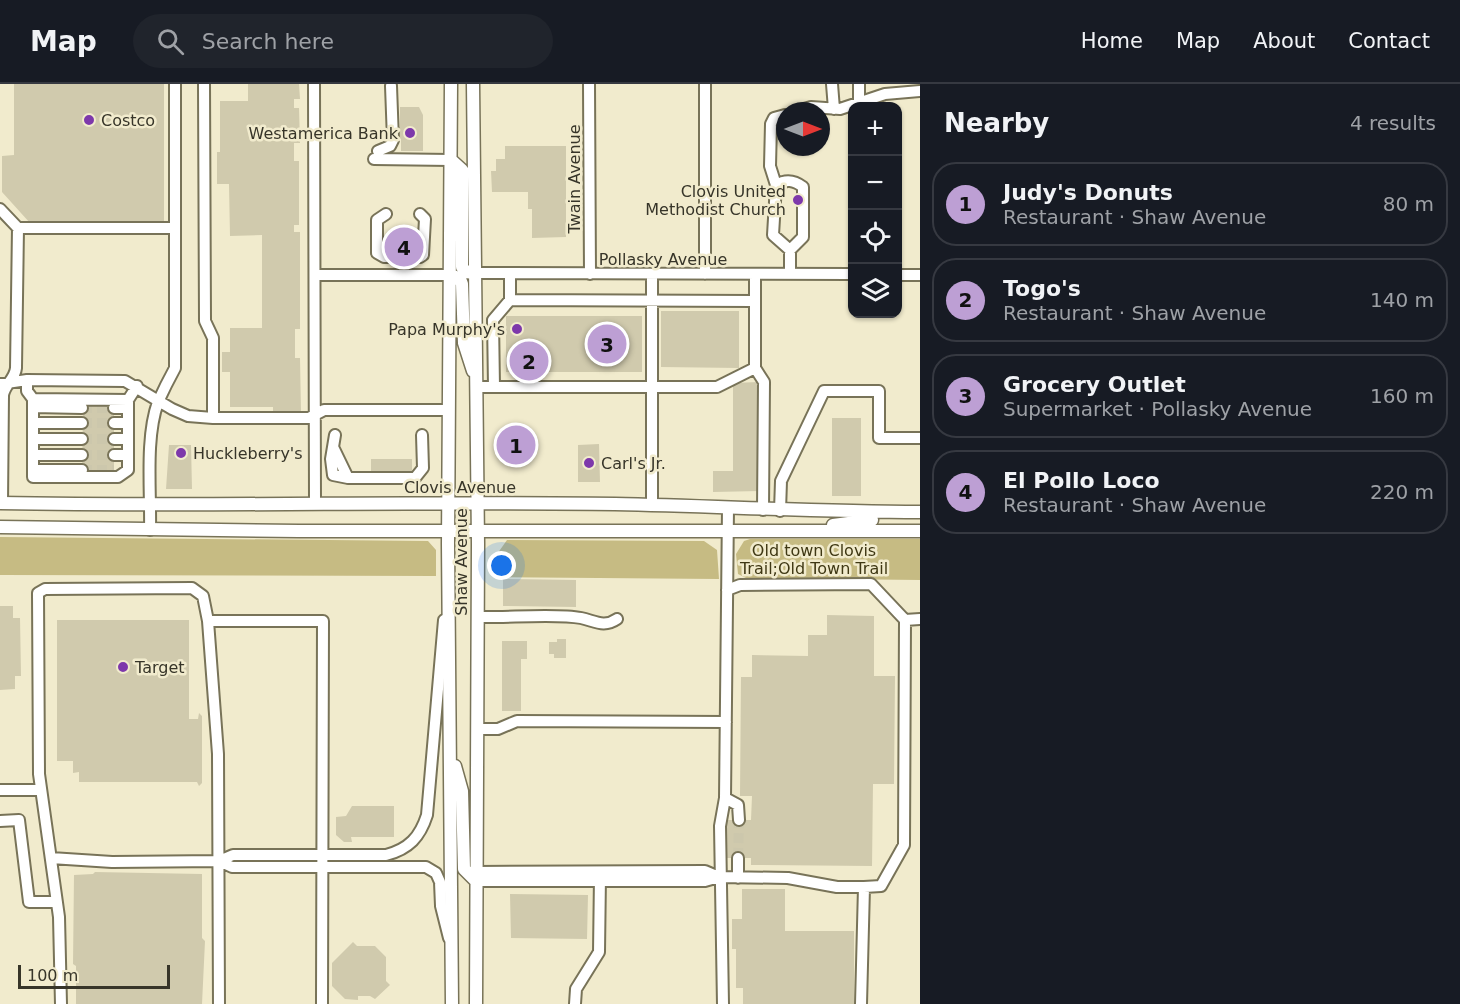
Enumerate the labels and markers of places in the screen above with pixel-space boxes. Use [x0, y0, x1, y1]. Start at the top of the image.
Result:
place label: Costco [101, 111, 155, 130]
marker: Costco [82, 113, 96, 127]
place label: Westamerica Bank [249, 124, 399, 143]
marker: Westamerica Bank [403, 126, 417, 140]
place label: Clovis United Methodist Church [645, 182, 786, 219]
marker: Clovis United Methodist Church [791, 193, 805, 207]
pin: 4 [384, 224, 424, 270]
place label: Papa Murphy's [388, 320, 505, 339]
marker: Papa Murphy's [510, 322, 524, 336]
pin: 3 [588, 322, 626, 366]
pin: 2 [510, 338, 548, 384]
pin: 1 [496, 422, 536, 468]
place label: Huckleberry's [193, 444, 303, 463]
marker: Huckleberry's [174, 446, 188, 460]
place label: Carl's Jr. [601, 454, 666, 473]
marker: Carl's Jr. [582, 456, 596, 470]
place label: Target [134, 658, 185, 677]
marker: Target [116, 660, 130, 674]

